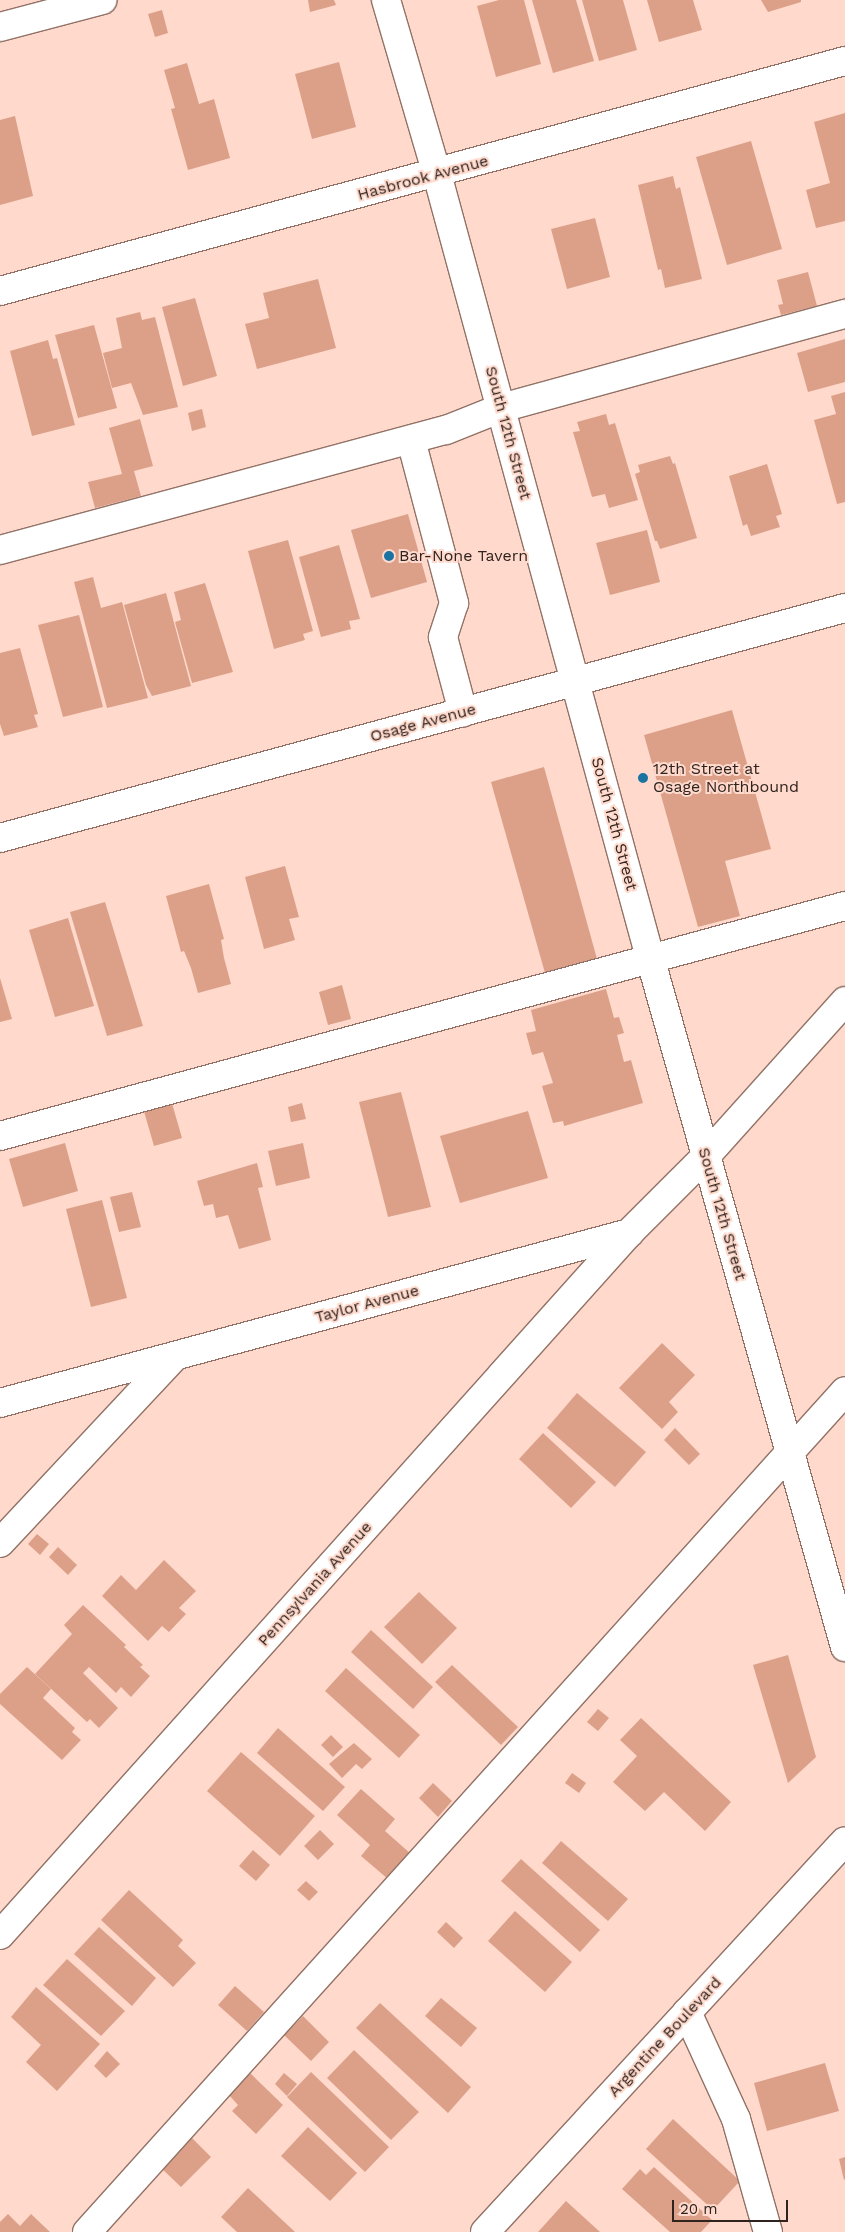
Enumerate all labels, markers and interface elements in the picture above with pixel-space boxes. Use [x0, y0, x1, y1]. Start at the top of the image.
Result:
street label: Hasbrook Avenue [355, 151, 491, 205]
street label: South 12th Street [481, 364, 535, 502]
place label: Bar-None Tavern [399, 546, 529, 566]
marker: Bar-None Tavern [383, 550, 395, 562]
street label: Osage Avenue [368, 700, 478, 746]
street label: South 12th Street [587, 755, 641, 893]
place label: 12th Street at Osage Northbound [653, 759, 799, 797]
marker: 12th Street at Osage Northbound [637, 772, 649, 784]
street label: South 12th Street [694, 1145, 750, 1283]
street label: Taylor Avenue [312, 1281, 422, 1327]
street label: Pennsylvania Avenue [254, 1517, 376, 1651]
street label: Argentine Boulevard [604, 1973, 726, 2101]
scale bar [675, 2190, 791, 2222]
text: 20 m [680, 2200, 718, 2218]

